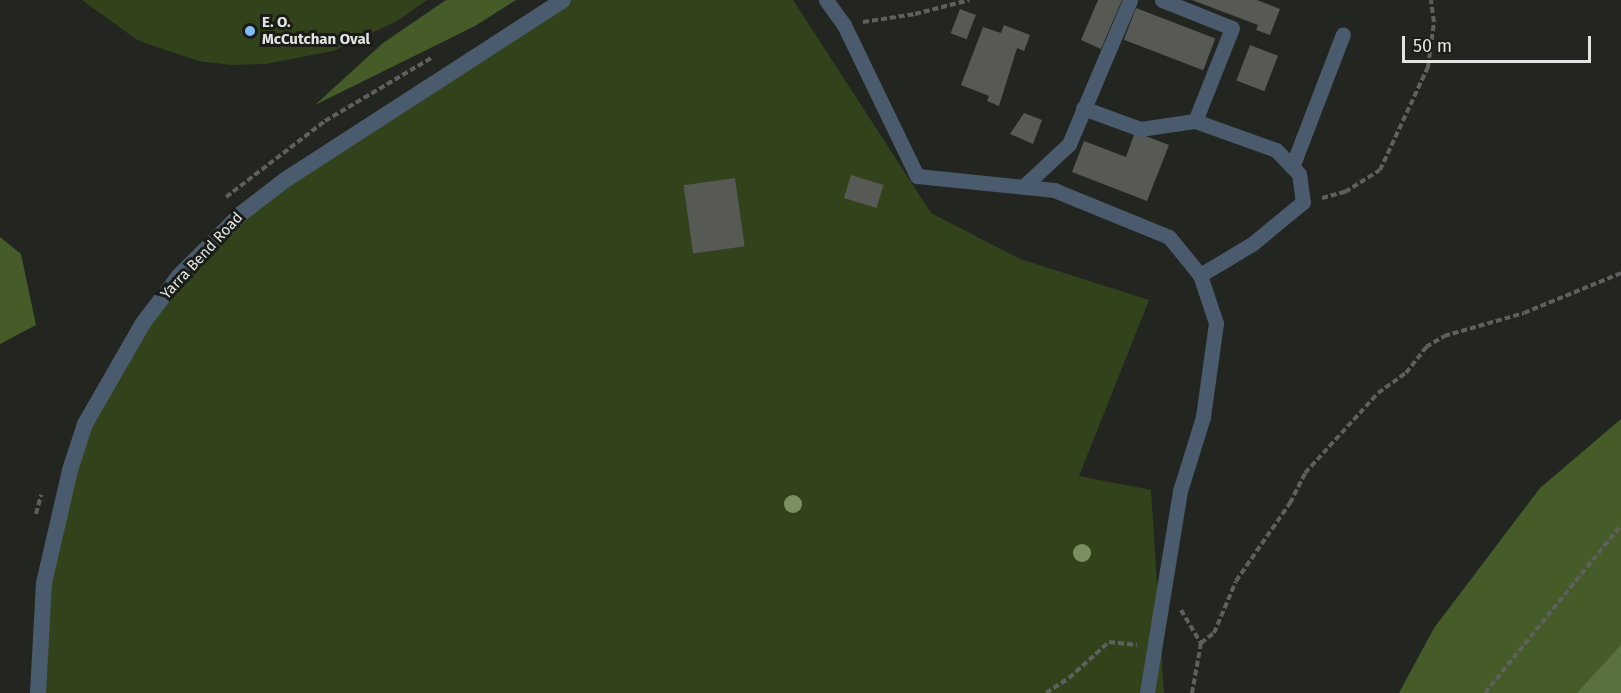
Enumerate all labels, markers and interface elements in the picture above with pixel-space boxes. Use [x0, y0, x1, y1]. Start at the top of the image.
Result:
place label: E. O. McCutchan Oval [262, 13, 370, 48]
marker: E. O. McCutchan Oval [243, 24, 257, 38]
scale bar [1405, 24, 1594, 62]
text: 50 m [1413, 35, 1452, 57]
street label: Yarra Bend Road [157, 209, 247, 303]

